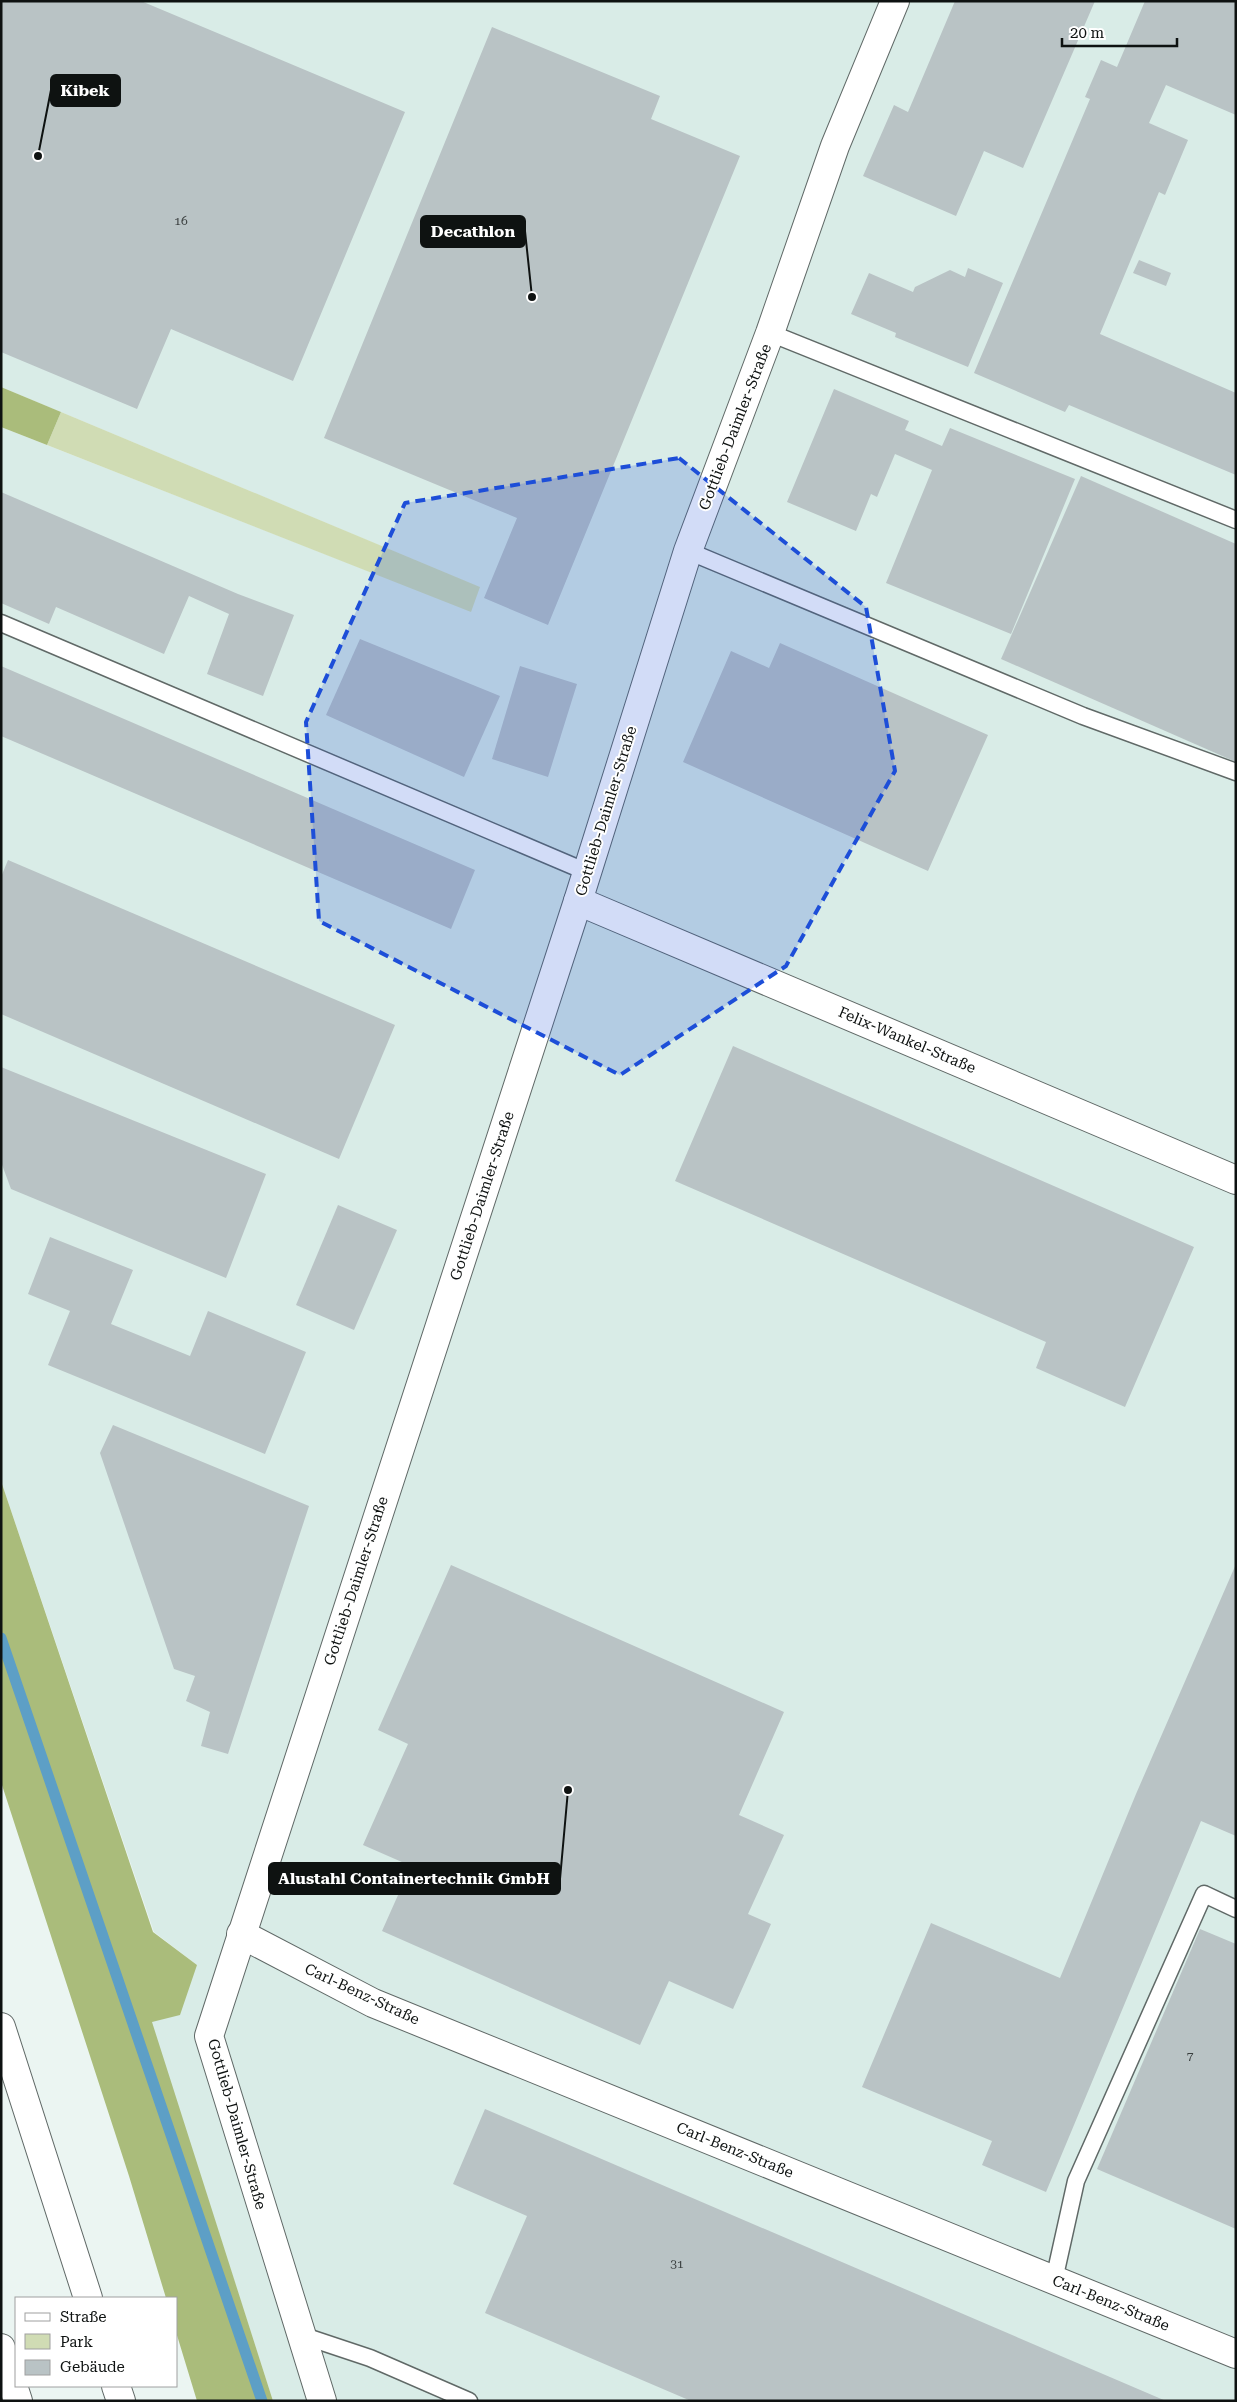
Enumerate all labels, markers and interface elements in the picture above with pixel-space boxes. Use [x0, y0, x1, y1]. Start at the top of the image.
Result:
scale bar [1062, 15, 1177, 47]
text: 20 m [1070, 24, 1105, 42]
callout: Kibek [51, 75, 120, 106]
text: Kibek [61, 81, 109, 100]
house number: 16 [174, 214, 188, 228]
callout: Decathlon [421, 216, 525, 247]
text: Decathlon [431, 222, 515, 241]
street label: Gottlieb-Daimler-Straße [695, 341, 775, 513]
street label: Gottlieb-Daimler-Straße [572, 724, 640, 898]
street label: Felix-Wankel-Straße [836, 1003, 978, 1077]
street label: Gottlieb-Daimler-Straße [446, 1109, 518, 1283]
street label: Gottlieb-Daimler-Straße [320, 1494, 392, 1668]
callout: Alustahl Containertechnik GmbH [269, 1863, 560, 1894]
text: Alustahl Containertechnik GmbH [278, 1869, 550, 1888]
street label: Carl-Benz-Straße [302, 1960, 422, 2028]
street label: Gottlieb-Daimler-Straße [204, 2037, 270, 2211]
house number: 7 [1187, 2049, 1194, 2063]
street label: Carl-Benz-Straße [674, 2118, 796, 2182]
house number: 31 [670, 2257, 684, 2271]
street label: Carl-Benz-Straße [1050, 2271, 1172, 2335]
legend [15, 2297, 178, 2387]
text: Straße [60, 2308, 107, 2326]
text: Park [60, 2333, 94, 2351]
text: Gebäude [60, 2358, 125, 2376]

